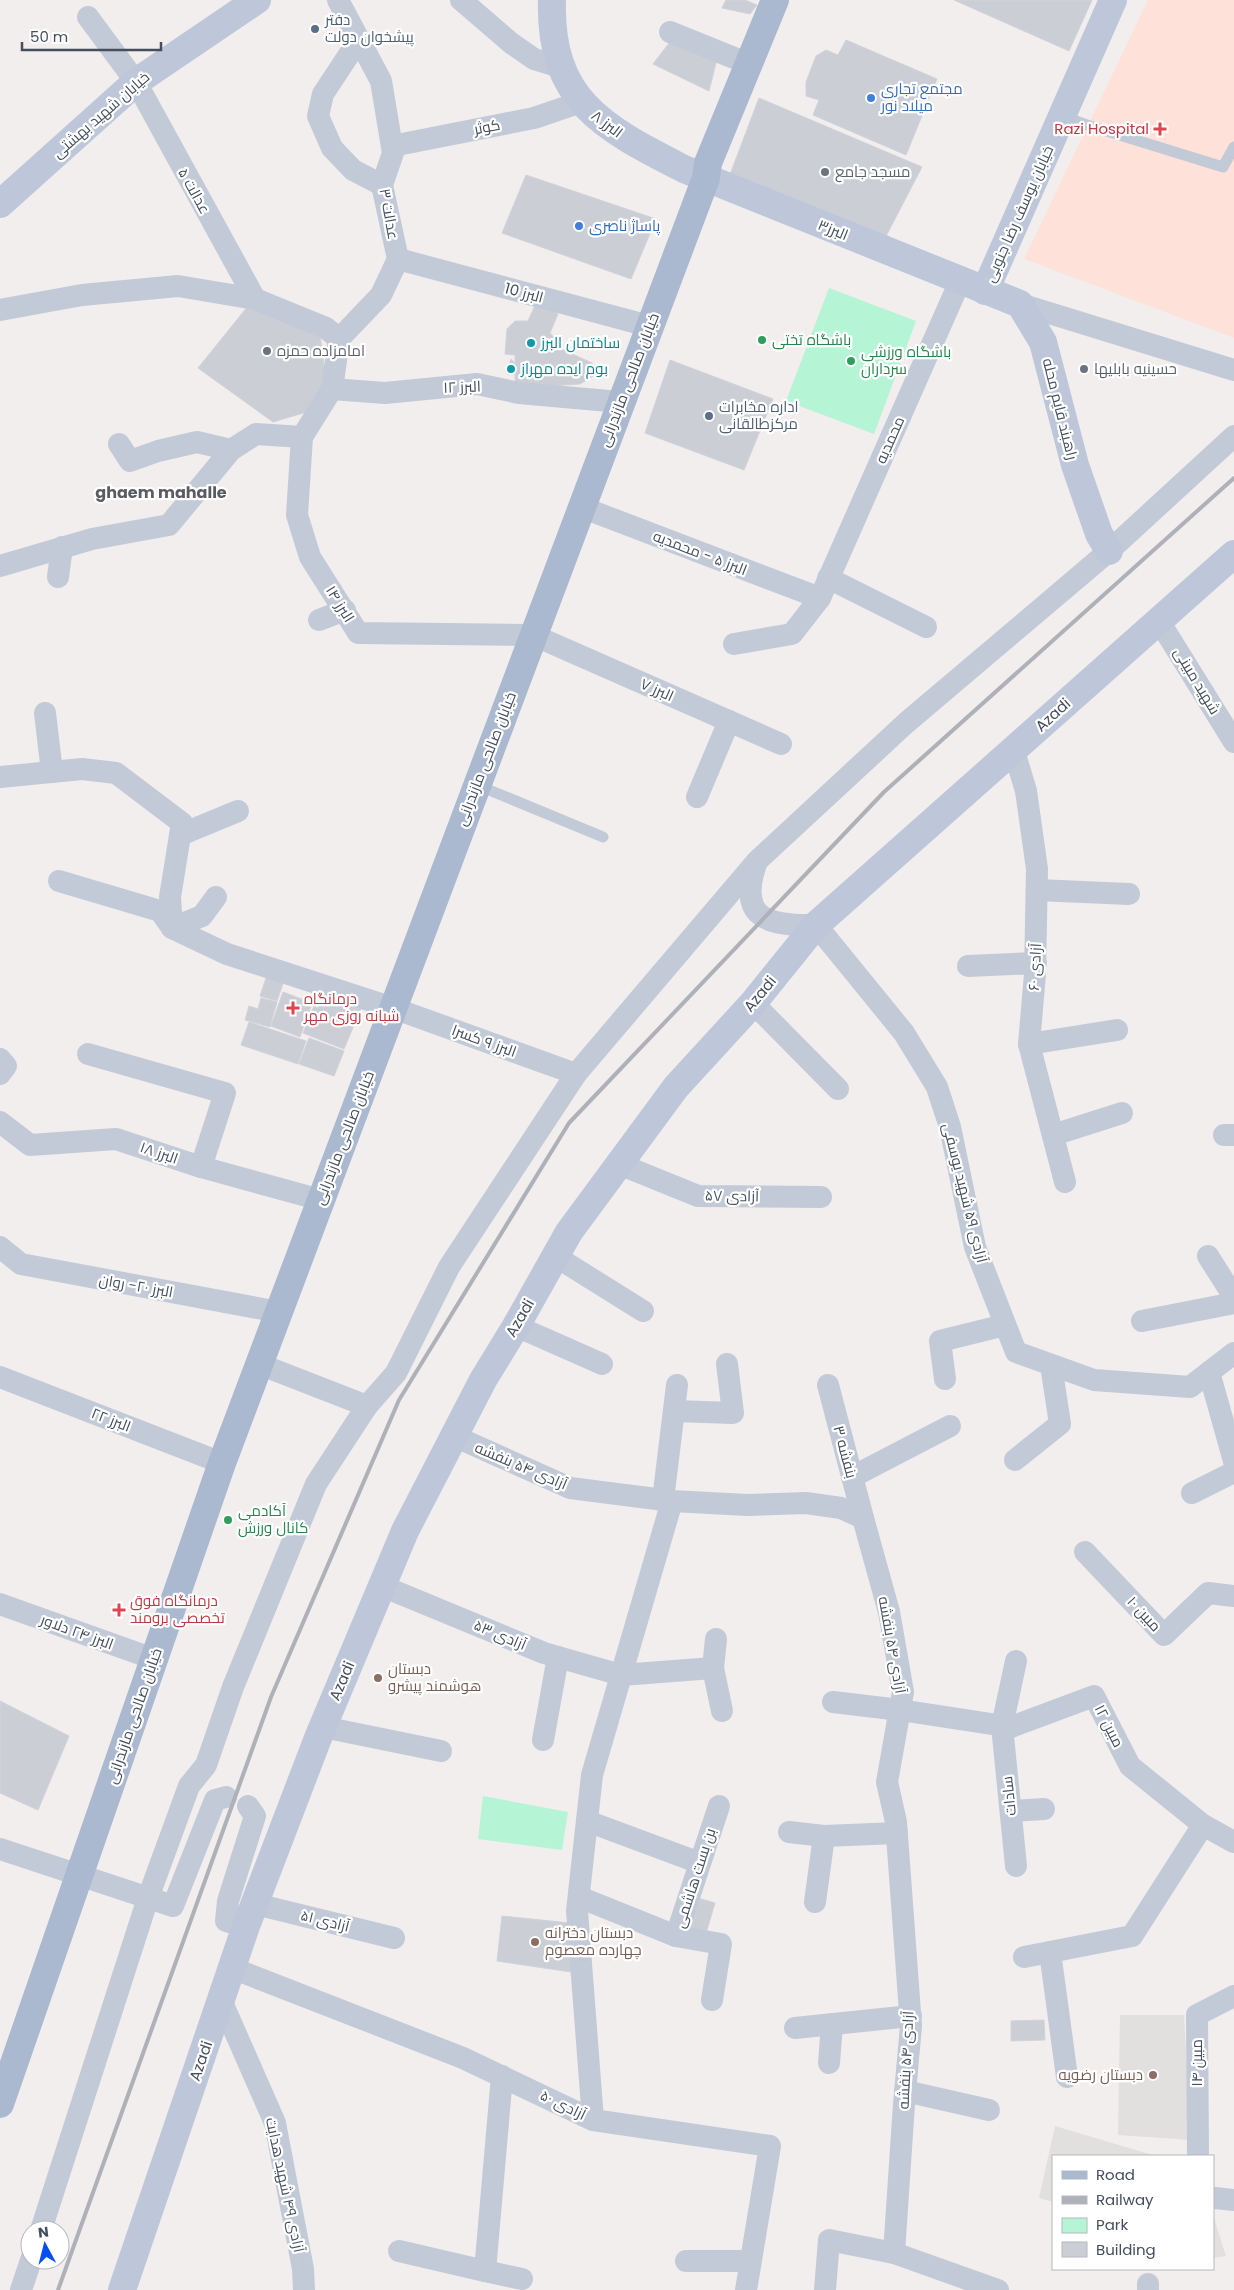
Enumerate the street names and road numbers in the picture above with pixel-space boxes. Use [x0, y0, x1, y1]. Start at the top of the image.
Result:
street label: خیابان شهید بهشتی [47, 66, 154, 163]
street label: البرز ۸ [587, 105, 627, 142]
street label: کوثر [471, 114, 502, 140]
street label: خیابان یوسف رضا جنوبی [979, 142, 1058, 286]
street label: عدالت ۵ [173, 164, 216, 218]
street label: عدالت ۳ [375, 187, 404, 241]
street label: البرز۳ [815, 214, 852, 245]
street label: البرز 10 [502, 277, 546, 308]
street label: خیابان صالحی مازندرانی [593, 310, 664, 450]
street label: راهبند قایم محله [1038, 356, 1083, 462]
street label: البرز ۱۲ [443, 375, 481, 398]
street label: محمدیه [870, 413, 909, 467]
street label: البرز ۵ - محمدیه [650, 525, 750, 580]
street label: البرز ۱۴ [321, 581, 360, 626]
street label: شهید مبینی [1169, 643, 1226, 718]
street label: البرز ۷ [637, 673, 677, 706]
street label: خیابان صالحی مازندرانی [450, 689, 521, 829]
street label: Azadi [1030, 693, 1075, 736]
street label: آزادی ۶۰ [1023, 943, 1046, 991]
street label: Azadi [738, 971, 781, 1016]
street label: البرز ۹ کسرا [449, 1019, 519, 1062]
street label: خیابان صالحی مازندرانی [308, 1068, 379, 1208]
street label: آزادی ۵۹ شهید یوسفی [938, 1121, 993, 1265]
street label: البرز ۱۸ [137, 1136, 181, 1169]
street label: آزادی ۵۷ [705, 1185, 759, 1206]
street label: البرز ۲۰- روان [97, 1269, 175, 1302]
street label: Azadi [500, 1295, 539, 1341]
street label: البرز ۲۲ [88, 1402, 134, 1437]
street label: بنفشه ۳ [828, 1423, 863, 1481]
street label: آزادی ۵۴ بنفشه [472, 1437, 571, 1494]
street label: مبین ۱۰ [1123, 1591, 1166, 1636]
street label: آزادی ۵۴ بنفشه [874, 1595, 911, 1695]
street label: البرز ۲۴ دلاور [37, 1608, 116, 1654]
street label: آزادی ۵۳ [471, 1614, 530, 1655]
street label: خیابان صالحی مازندرانی [100, 1645, 167, 1786]
street label: Azadi [324, 1658, 359, 1704]
street label: مبین ۱۲ [1090, 1701, 1129, 1751]
street label: سادات [996, 1775, 1021, 1817]
street label: بن بست هاشمی [668, 1825, 721, 1930]
street label: آزادی ۵۱ [299, 1904, 352, 1937]
street label: آزادی ۵۴ بنفشه [892, 2010, 919, 2110]
street label: Azadi [184, 2038, 217, 2084]
street label: مبین ۱۴ [1186, 2039, 1207, 2087]
street label: آزادی ۵۰ [537, 2084, 590, 2125]
street label: آزادی ۴۹ شهید هدایت [261, 2115, 310, 2254]

